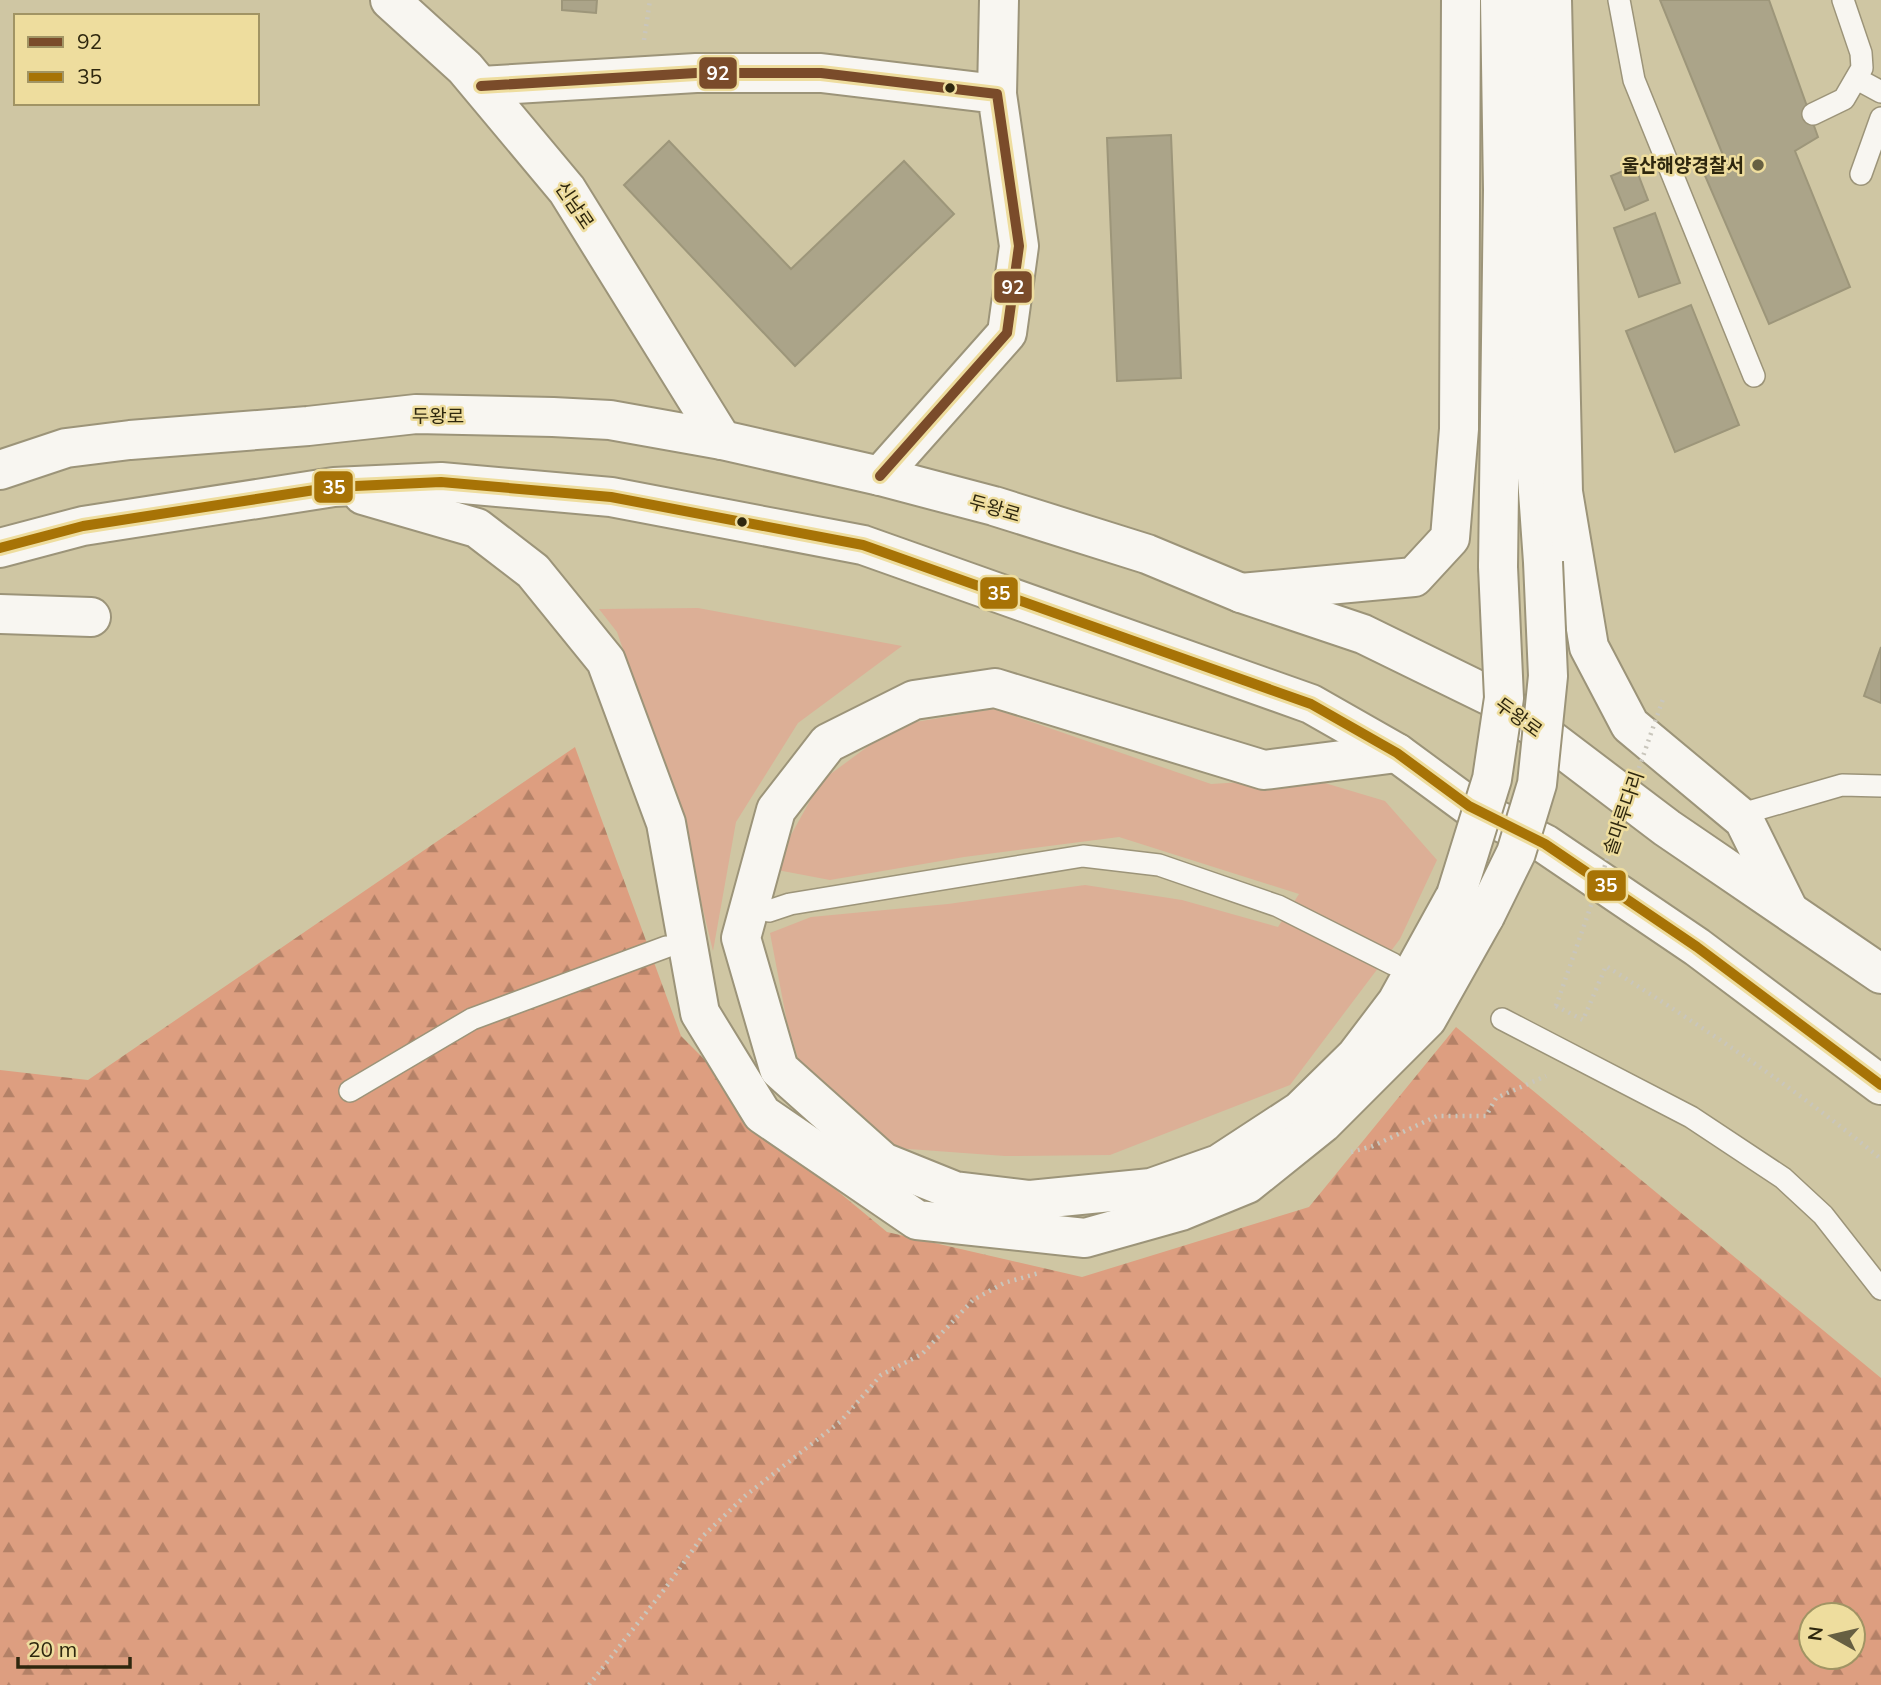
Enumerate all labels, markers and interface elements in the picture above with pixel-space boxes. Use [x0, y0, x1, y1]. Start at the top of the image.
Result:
legend [14, 14, 259, 105]
text: 92 [77, 28, 102, 54]
line badge: 92 [698, 56, 738, 90]
text: 92 [707, 61, 729, 85]
text: 35 [77, 63, 102, 89]
unlabelled marker [943, 81, 957, 95]
place label: 울산해양경찰서 [1622, 153, 1744, 177]
marker: 울산해양경찰서 [1750, 157, 1766, 173]
street label: 신남로 [550, 177, 600, 233]
line badge: 92 [993, 270, 1033, 304]
text: 92 [1002, 275, 1024, 299]
street label: 두왕로 [412, 404, 464, 428]
line badge: 35 [313, 470, 354, 504]
text: 35 [323, 475, 345, 499]
street label: 두왕로 [966, 489, 1024, 527]
unlabelled marker [735, 515, 749, 529]
line badge: 35 [979, 576, 1019, 610]
text: 35 [988, 581, 1010, 605]
street label: 두왕로 [1491, 692, 1547, 742]
street label: 솔마루다리 [1597, 768, 1649, 858]
line badge: 35 [1586, 869, 1627, 902]
text: 35 [1595, 873, 1617, 897]
north arrow [1797, 1601, 1867, 1671]
text: N [1802, 1625, 1828, 1642]
scale bar [18, 1626, 130, 1670]
text: 20 m [28, 1636, 77, 1662]

